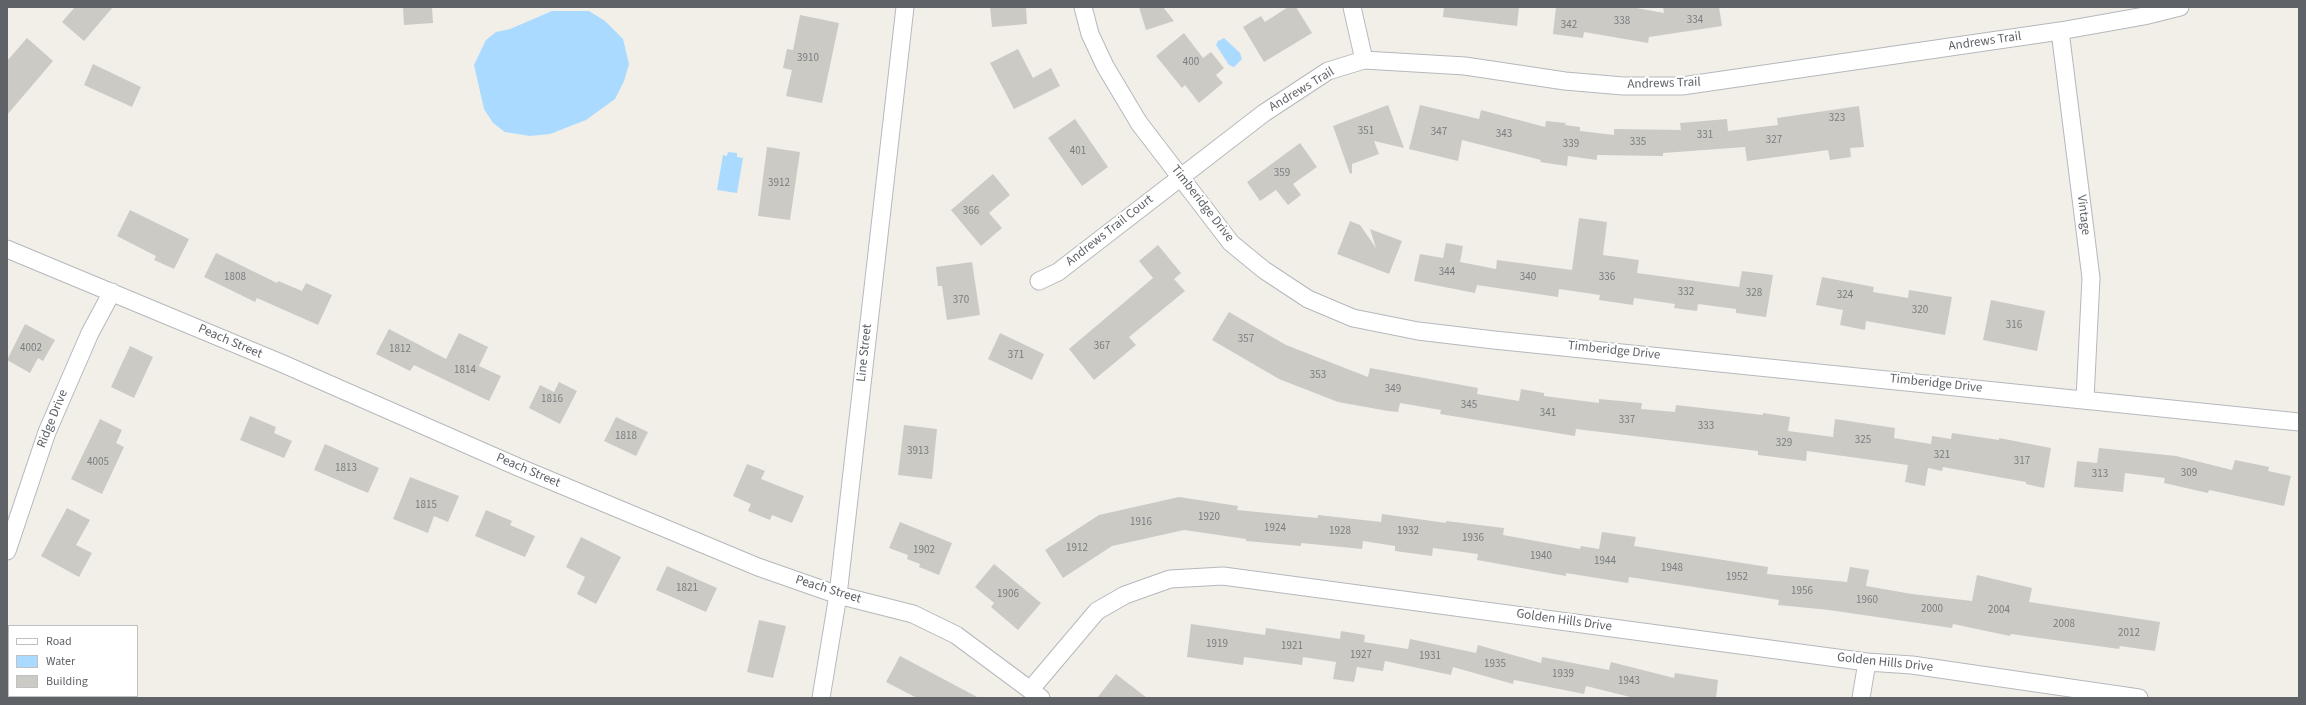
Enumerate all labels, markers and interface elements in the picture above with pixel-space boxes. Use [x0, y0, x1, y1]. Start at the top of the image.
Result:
house number: 334 [1687, 14, 1703, 28]
house number: 338 [1614, 15, 1630, 29]
house number: 342 [1561, 19, 1577, 33]
street label: Andrews Trail [1948, 29, 2022, 55]
house number: 3910 [797, 52, 819, 66]
house number: 400 [1183, 56, 1199, 70]
street label: Andrews Trail [1267, 64, 1337, 116]
street label: Andrews Trail [1627, 75, 1701, 93]
house number: 323 [1829, 112, 1845, 126]
house number: 351 [1358, 125, 1374, 139]
house number: 347 [1431, 126, 1447, 140]
house number: 343 [1496, 128, 1512, 142]
house number: 331 [1697, 129, 1713, 143]
house number: 327 [1766, 134, 1782, 148]
house number: 335 [1630, 136, 1646, 150]
house number: 339 [1563, 138, 1579, 152]
house number: 401 [1070, 145, 1086, 159]
street label: Timberidge Drive [1167, 163, 1237, 245]
house number: 359 [1274, 167, 1290, 181]
house number: 3912 [768, 177, 790, 191]
street label: Andrews Trail Court [1063, 192, 1157, 270]
street label: Vintage [2073, 194, 2093, 236]
house number: 366 [963, 205, 979, 219]
house number: 344 [1439, 266, 1455, 280]
house number: 1808 [224, 271, 246, 285]
house number: 340 [1520, 271, 1536, 285]
house number: 336 [1599, 271, 1615, 285]
house number: 332 [1678, 286, 1694, 300]
house number: 328 [1746, 287, 1762, 301]
house number: 324 [1837, 289, 1853, 303]
house number: 370 [953, 294, 969, 308]
house number: 320 [1912, 304, 1928, 318]
house number: 316 [2006, 319, 2022, 333]
street label: Peach Street [196, 322, 264, 362]
street label: Line Street [854, 323, 876, 383]
house number: 357 [1238, 333, 1254, 347]
street label: Timberidge Drive [1567, 338, 1661, 364]
house number: 367 [1094, 340, 1110, 354]
house number: 4002 [20, 342, 42, 356]
house number: 1812 [389, 343, 411, 357]
house number: 371 [1008, 349, 1024, 363]
house number: 1814 [454, 364, 476, 378]
house number: 353 [1310, 369, 1326, 383]
street label: Timberidge Drive [1889, 371, 1983, 397]
house number: 349 [1385, 383, 1401, 397]
street label: Ridge Drive [34, 388, 72, 450]
house number: 1816 [541, 393, 563, 407]
house number: 345 [1461, 399, 1477, 413]
house number: 341 [1540, 407, 1556, 421]
house number: 337 [1619, 414, 1635, 428]
house number: 333 [1698, 420, 1714, 434]
house number: 1818 [615, 430, 637, 444]
house number: 325 [1855, 434, 1871, 448]
house number: 329 [1776, 437, 1792, 451]
house number: 3913 [907, 445, 929, 459]
house number: 321 [1934, 449, 1950, 463]
street label: Peach Street [494, 451, 562, 491]
house number: 317 [2014, 455, 2030, 469]
house number: 4005 [87, 456, 109, 470]
house number: 1813 [335, 462, 357, 476]
house number: 309 [2181, 467, 2197, 481]
house number: 313 [2092, 468, 2108, 482]
house number: 1815 [415, 499, 437, 513]
house number: 1920 [1198, 511, 1220, 525]
house number: 1916 [1130, 516, 1152, 530]
house number: 1924 [1264, 522, 1286, 536]
house number: 1928 [1329, 525, 1351, 539]
house number: 1932 [1397, 525, 1419, 539]
house number: 1936 [1462, 532, 1484, 546]
house number: 1912 [1066, 542, 1088, 556]
house number: 1902 [913, 544, 935, 558]
house number: 1940 [1530, 550, 1552, 564]
house number: 1944 [1594, 555, 1616, 569]
house number: 1948 [1661, 562, 1683, 576]
house number: 1952 [1726, 571, 1748, 585]
street label: Peach Street [793, 573, 863, 607]
house number: 1821 [676, 582, 698, 596]
house number: 1956 [1791, 585, 1813, 599]
house number: 1906 [997, 588, 1019, 602]
house number: 1960 [1856, 594, 1878, 608]
house number: 2000 [1921, 603, 1943, 617]
house number: 2004 [1988, 604, 2010, 618]
street label: Golden Hills Drive [1515, 607, 1613, 635]
house number: 2008 [2053, 618, 2075, 632]
legend [8, 625, 138, 697]
house number: 2012 [2118, 627, 2140, 641]
text: Road [46, 633, 72, 650]
house number: 1919 [1206, 638, 1228, 652]
house number: 1921 [1281, 640, 1303, 654]
house number: 1927 [1350, 649, 1372, 663]
house number: 1931 [1419, 650, 1441, 664]
street label: Golden Hills Drive [1836, 650, 1934, 676]
text: Water [46, 653, 75, 670]
house number: 1935 [1484, 658, 1506, 672]
house number: 1939 [1552, 668, 1574, 682]
text: Building [46, 673, 88, 690]
house number: 1943 [1618, 675, 1640, 689]

